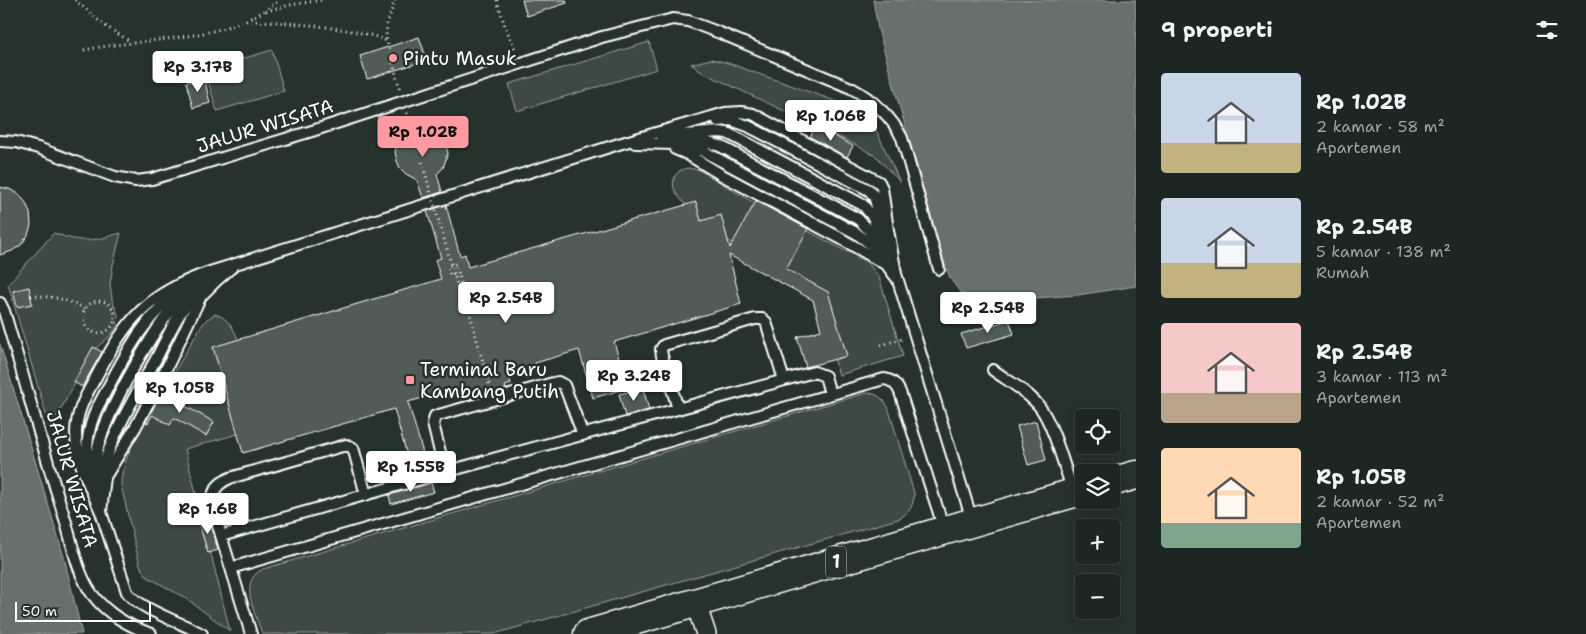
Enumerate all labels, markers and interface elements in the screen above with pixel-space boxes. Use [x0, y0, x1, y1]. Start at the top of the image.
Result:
text: 9 properti [1161, 16, 1273, 44]
icon: filters [1533, 16, 1561, 44]
place label: Pintu Masuk [403, 46, 517, 71]
pin: Rp 3.17B [146, 51, 250, 93]
marker: Pintu Masuk [387, 52, 399, 64]
text: Rp 3.17B [164, 56, 232, 77]
text: Rp 1.02B [1316, 88, 1407, 116]
street label: JALUR WISATA [194, 93, 337, 159]
icon: home [1201, 93, 1261, 153]
pin: Rp 1.06B [779, 100, 883, 142]
text: Rp 1.06B [796, 105, 866, 126]
pin: Rp 1.02B [371, 116, 475, 158]
text: 2 kamar · 58 m² [1316, 116, 1445, 137]
text: Rp 1.02B [388, 121, 458, 142]
text: Apartemen [1316, 137, 1401, 158]
text: Rp 2.54B [1316, 213, 1413, 241]
icon: home [1201, 218, 1261, 278]
text: 5 kamar · 138 m² [1316, 241, 1451, 262]
text: Rumah [1316, 262, 1370, 283]
pin: Rp 2.54B [454, 282, 558, 324]
text: Rp 2.54B [469, 287, 543, 308]
pin: Rp 2.54B [936, 292, 1040, 334]
text: Rp 2.54B [951, 297, 1025, 318]
text: Rp 2.54B [1316, 338, 1413, 366]
icon: home [1201, 343, 1261, 403]
place label: Terminal Baru Kambang Putih [420, 357, 559, 404]
pin: Rp 3.24B [582, 360, 686, 402]
text: Rp 3.24B [597, 365, 671, 386]
text: 3 kamar · 113 m² [1316, 366, 1448, 387]
pin: Rp 1.05B [128, 372, 232, 414]
marker: Terminal Baru Kambang Putih [404, 374, 416, 386]
text: Rp 1.05B [146, 377, 214, 398]
text: Apartemen [1316, 387, 1401, 408]
street label: JALUR WISATA [40, 407, 104, 551]
map controls [1075, 409, 1120, 619]
button: locate [1075, 409, 1120, 454]
pin: Rp 1.55B [359, 450, 463, 493]
text: Rp 1.55B [377, 456, 445, 477]
text: Rp 1.05B [1316, 463, 1406, 491]
button: layers [1075, 464, 1120, 509]
icon: home [1201, 468, 1261, 528]
text: 2 kamar · 52 m² [1316, 491, 1445, 512]
pin: Rp 1.6B [162, 492, 254, 535]
text: Rp 1.6B [179, 498, 237, 519]
text: Apartemen [1316, 512, 1401, 533]
button: + [1075, 519, 1120, 564]
road number: 1 [826, 546, 846, 578]
button: − [1075, 574, 1120, 619]
scale bar [15, 599, 151, 622]
text: 50 m [22, 602, 57, 620]

